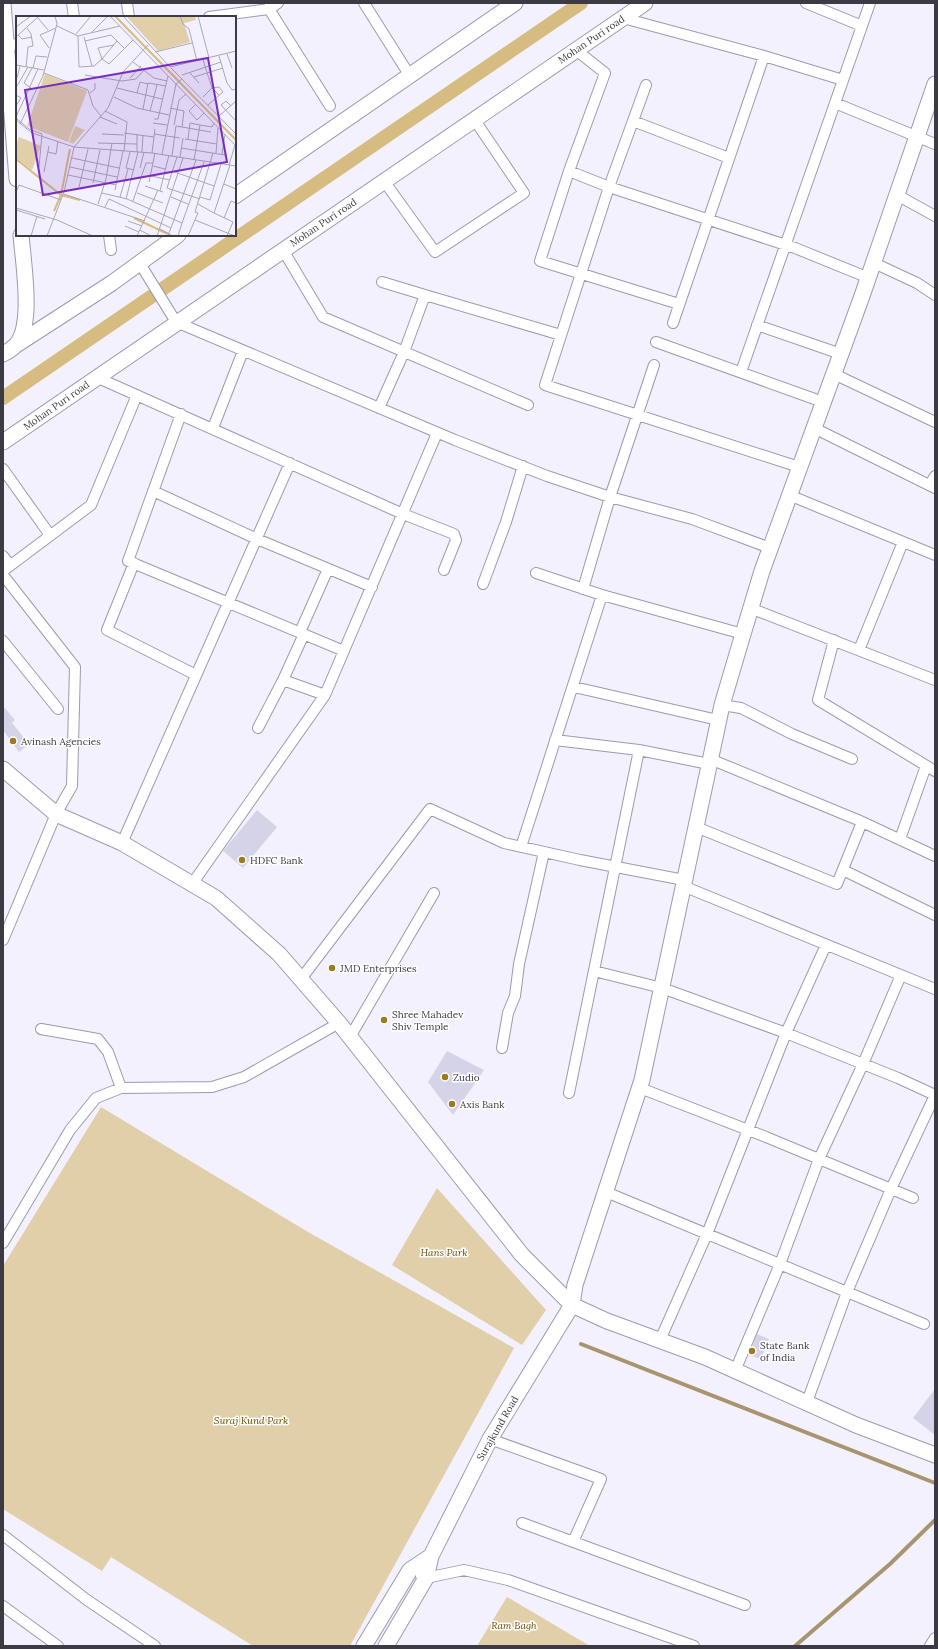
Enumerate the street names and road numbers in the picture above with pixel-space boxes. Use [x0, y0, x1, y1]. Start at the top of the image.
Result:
street label: Mohan Puri road [555, 12, 627, 67]
street label: Mohan Puri road [287, 195, 359, 250]
street label: Mohan Puri road [21, 378, 92, 433]
street label: Surajkund Road [474, 1393, 521, 1463]

